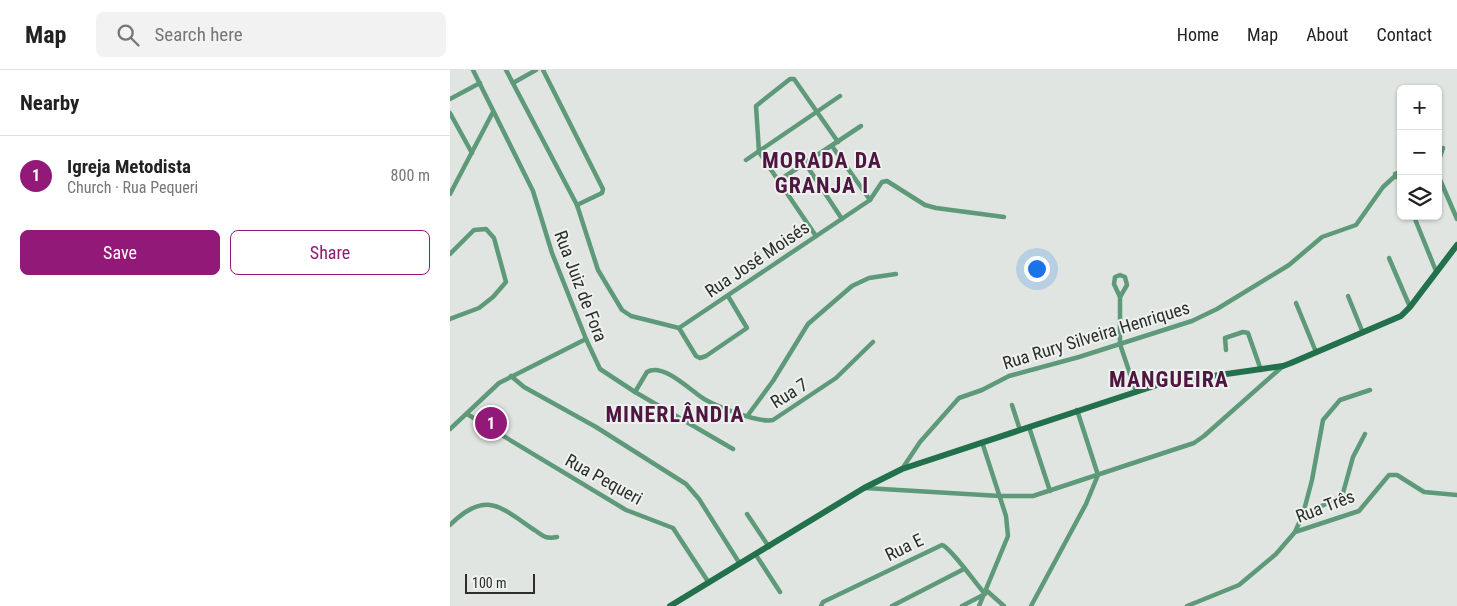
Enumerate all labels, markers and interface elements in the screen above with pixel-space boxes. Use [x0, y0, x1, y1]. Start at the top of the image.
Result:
search box [96, 12, 446, 57]
text: Map [25, 21, 66, 49]
icon: search [114, 21, 142, 49]
text: Search here [154, 23, 243, 46]
text: Home [1177, 24, 1219, 45]
text: Map [1247, 24, 1278, 45]
text: About [1306, 24, 1348, 45]
text: Contact [1376, 24, 1432, 45]
map controls [1397, 85, 1442, 220]
button: + [1397, 85, 1442, 130]
text: Nearby [20, 91, 79, 115]
button: − [1397, 130, 1442, 175]
district label: MORADA DA GRANJA I [762, 148, 882, 198]
text: Igreja Metodista [67, 155, 191, 178]
text: 1 [32, 166, 40, 185]
text: 800 m [391, 166, 430, 185]
button: layers [1397, 175, 1442, 220]
text: Church · Rua Pequeri [67, 178, 198, 197]
street label: Rua José Moisés [701, 216, 813, 302]
street label: Rua Juiz de Fora [550, 227, 612, 345]
button: Save [20, 230, 220, 275]
button: Share [230, 230, 430, 275]
your location [1024, 256, 1050, 282]
street label: Rua Rury Silveira Henriques [1000, 297, 1192, 373]
district label: MANGUEIRA [1109, 367, 1229, 392]
street label: Rua 7 [767, 373, 812, 412]
district label: MINERLÂNDIA [605, 402, 745, 427]
pin: 1 [475, 404, 507, 442]
street label: Rua Pequeri [562, 449, 646, 509]
street label: Rua Três [1293, 485, 1357, 527]
street label: Rua E [881, 529, 927, 565]
scale bar [465, 571, 535, 594]
text: 100 m [472, 575, 507, 591]

